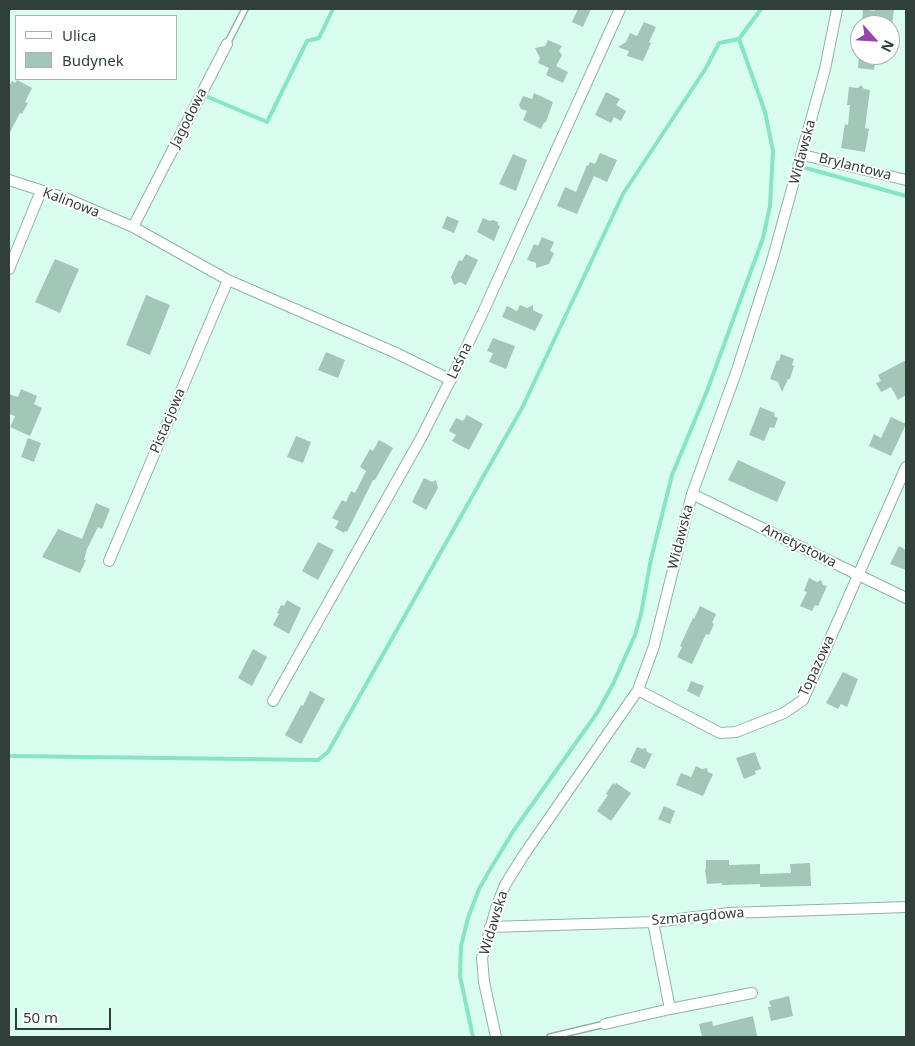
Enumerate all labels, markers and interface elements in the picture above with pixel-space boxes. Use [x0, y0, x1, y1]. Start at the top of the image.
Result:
legend [15, 15, 178, 80]
north arrow [850, 15, 900, 65]
text: Ulica [62, 25, 96, 45]
text: N [877, 37, 899, 56]
text: Budynek [62, 50, 124, 70]
street label: Jagodowa [167, 85, 211, 151]
street label: Widawska [786, 118, 820, 186]
street label: Brylantowa [817, 150, 893, 184]
street label: Kalinowa [40, 185, 102, 221]
street label: Leśna [444, 340, 476, 382]
street label: Pistacjowa [147, 386, 189, 456]
street label: Widawska [665, 503, 697, 571]
street label: Ametystowa [759, 521, 839, 571]
street label: Topazowa [796, 633, 838, 699]
street label: Widawska [476, 889, 512, 957]
street label: Szmaragdowa [651, 905, 745, 929]
scale bar [18, 998, 114, 1030]
text: 50 m [23, 1007, 58, 1027]

